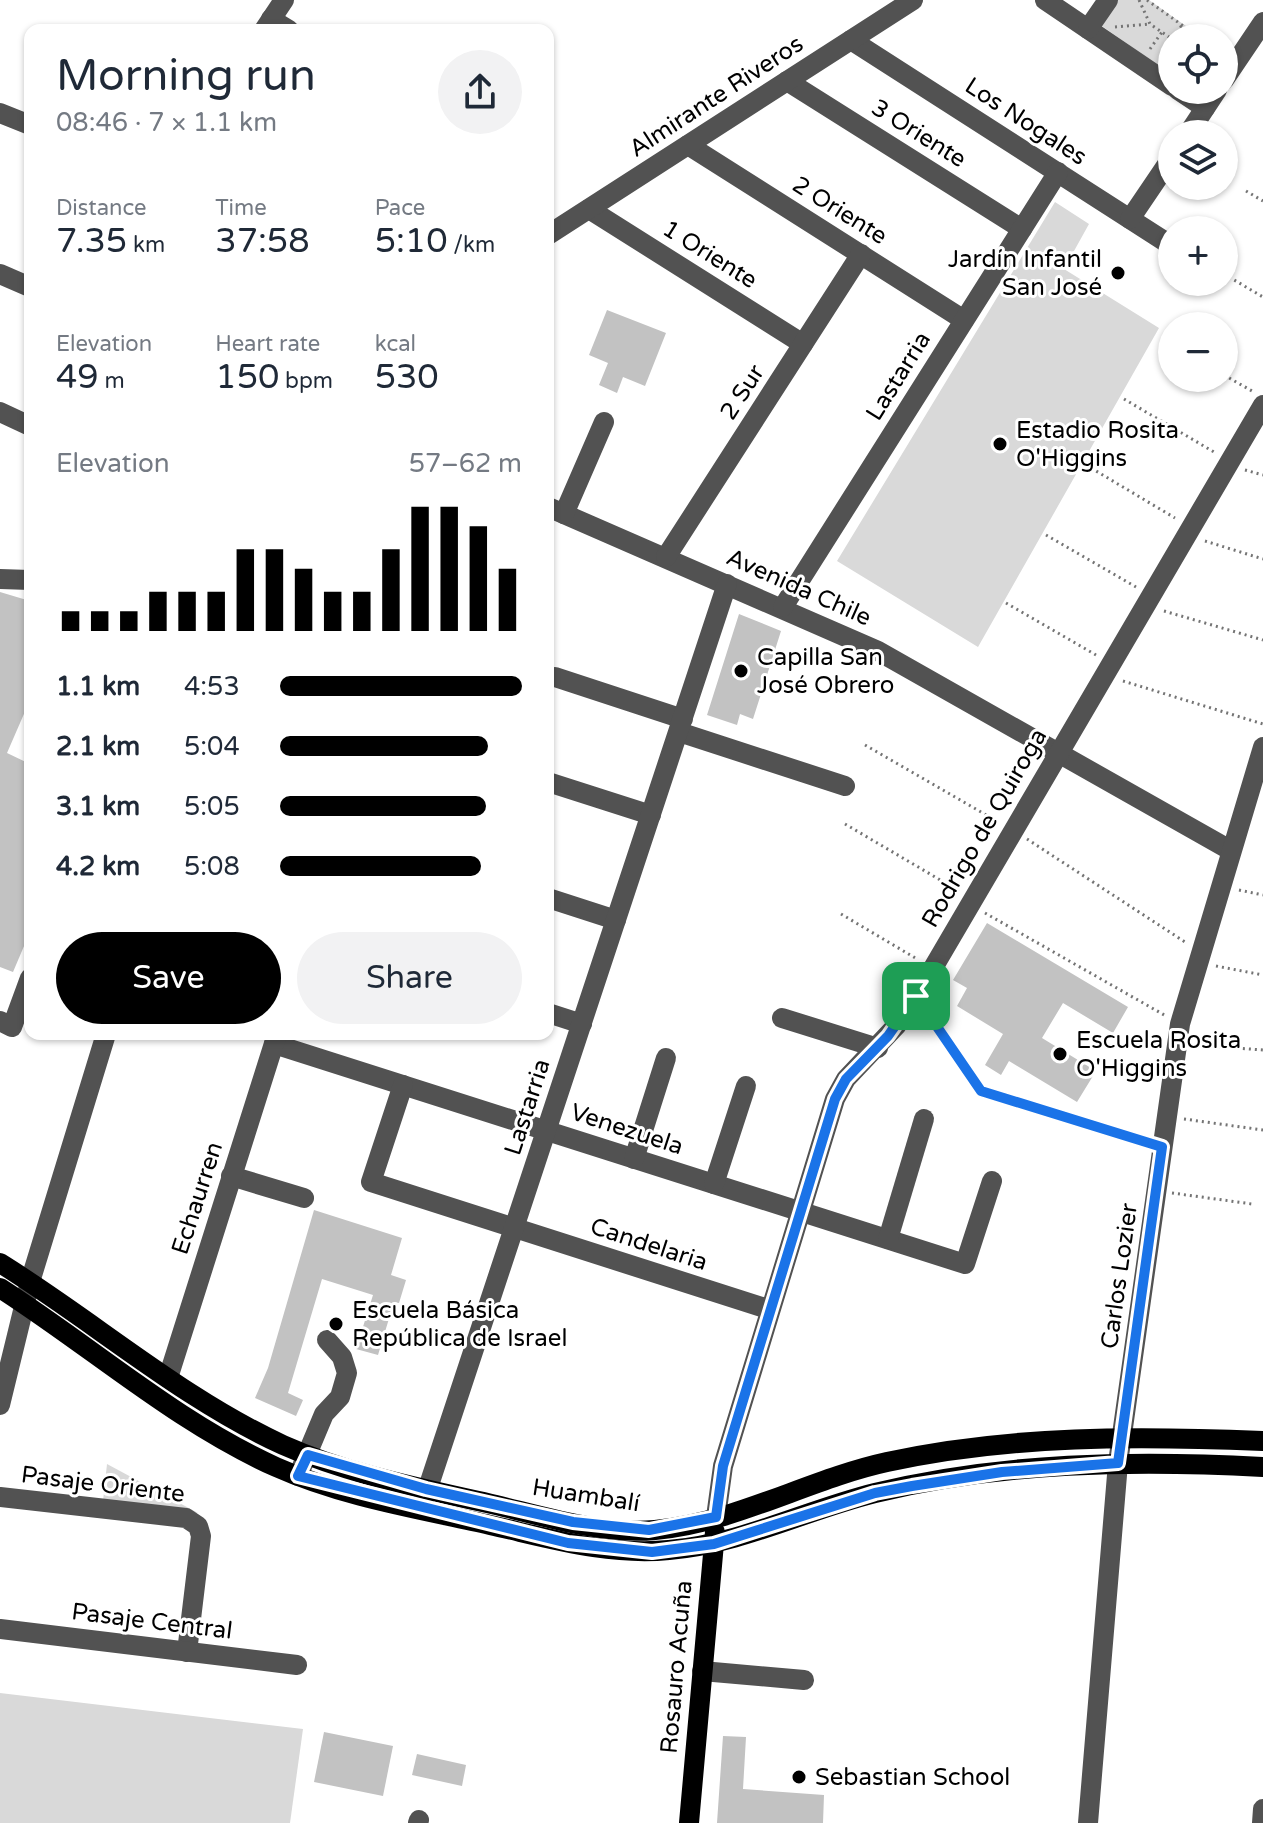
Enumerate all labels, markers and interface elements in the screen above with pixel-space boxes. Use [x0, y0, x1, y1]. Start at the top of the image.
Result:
map controls [1158, 24, 1238, 392]
button: locate [1158, 24, 1238, 104]
street label: Almirante Riveros [624, 29, 809, 164]
text: Morning run [56, 50, 316, 103]
button: share [438, 50, 522, 134]
street label: Los Nogales [959, 71, 1092, 172]
street label: 3 Oriente [866, 93, 971, 174]
text: 08:46 · 7 × 1.1 km [56, 107, 277, 138]
button: layers [1158, 120, 1238, 200]
street label: 2 Oriente [787, 170, 892, 251]
text: Distance [56, 195, 147, 221]
text: Time [215, 195, 267, 221]
text: Pace [375, 195, 425, 221]
street label: 1 Oriente [657, 214, 762, 295]
button: + [1158, 216, 1238, 296]
text: 7.35 [56, 221, 127, 262]
text: 37:58 [215, 221, 310, 262]
text: 5:10 [375, 221, 448, 262]
text: km [127, 232, 165, 258]
text: /km [448, 232, 495, 258]
place label: Jardín Infantil San José [948, 245, 1102, 302]
marker: Jardín Infantil San José [1109, 264, 1127, 282]
button: − [1158, 312, 1238, 392]
street label: Lastarria [860, 326, 937, 426]
text: Elevation [56, 331, 152, 357]
text: Heart rate [215, 331, 320, 357]
text: kcal [375, 331, 416, 357]
text: 49 [56, 357, 99, 398]
text: 150 [215, 357, 279, 398]
text: 530 [375, 357, 439, 398]
street label: 2 Sur [714, 359, 771, 425]
text: m [99, 368, 125, 394]
text: bpm [279, 368, 333, 394]
place label: Estadio Rosita O'Higgins [1016, 416, 1179, 473]
marker: Estadio Rosita O'Higgins [991, 435, 1009, 453]
text: Elevation [56, 448, 170, 479]
text: 57–62 m [409, 448, 522, 479]
street label: Avenida Chile [722, 543, 876, 632]
place label: Capilla San José Obrero [757, 643, 894, 700]
marker: Capilla San José Obrero [732, 662, 750, 680]
text: 1.1 km [56, 671, 140, 702]
text: 4:53 [184, 671, 240, 702]
street label: Rodrigo de Quiroga [916, 724, 1053, 933]
text: 2.1 km [56, 731, 140, 762]
text: 5:04 [184, 731, 240, 762]
text: 3.1 km [56, 791, 140, 822]
text: 5:05 [184, 791, 240, 822]
text: 4.2 km [56, 851, 140, 882]
text: 5:08 [184, 851, 240, 882]
button: Save [56, 932, 281, 1024]
button: Share [297, 932, 522, 1024]
pin [882, 962, 950, 1030]
icon: arrive [894, 974, 938, 1018]
place label: Escuela Rosita O'Higgins [1076, 1026, 1241, 1083]
marker: Escuela Rosita O'Higgins [1051, 1045, 1069, 1063]
street label: Lastarria [498, 1055, 557, 1159]
street label: Venezuela [567, 1098, 687, 1161]
street label: Echaurren [166, 1138, 229, 1258]
street label: Carlos Lozier [1095, 1201, 1144, 1351]
street label: Candelaria [587, 1212, 711, 1277]
place label: Escuela Básica República de Israel [352, 1296, 567, 1353]
marker: Escuela Básica República de Israel [327, 1315, 345, 1333]
street label: Pasaje Oriente [19, 1460, 187, 1509]
street label: Huambalí [530, 1473, 642, 1518]
street label: Rosauro Acuña [654, 1579, 699, 1755]
street label: Pasaje Central [70, 1597, 234, 1646]
place label: Sebastian School [815, 1763, 1010, 1792]
marker: Sebastian School [790, 1768, 808, 1786]

